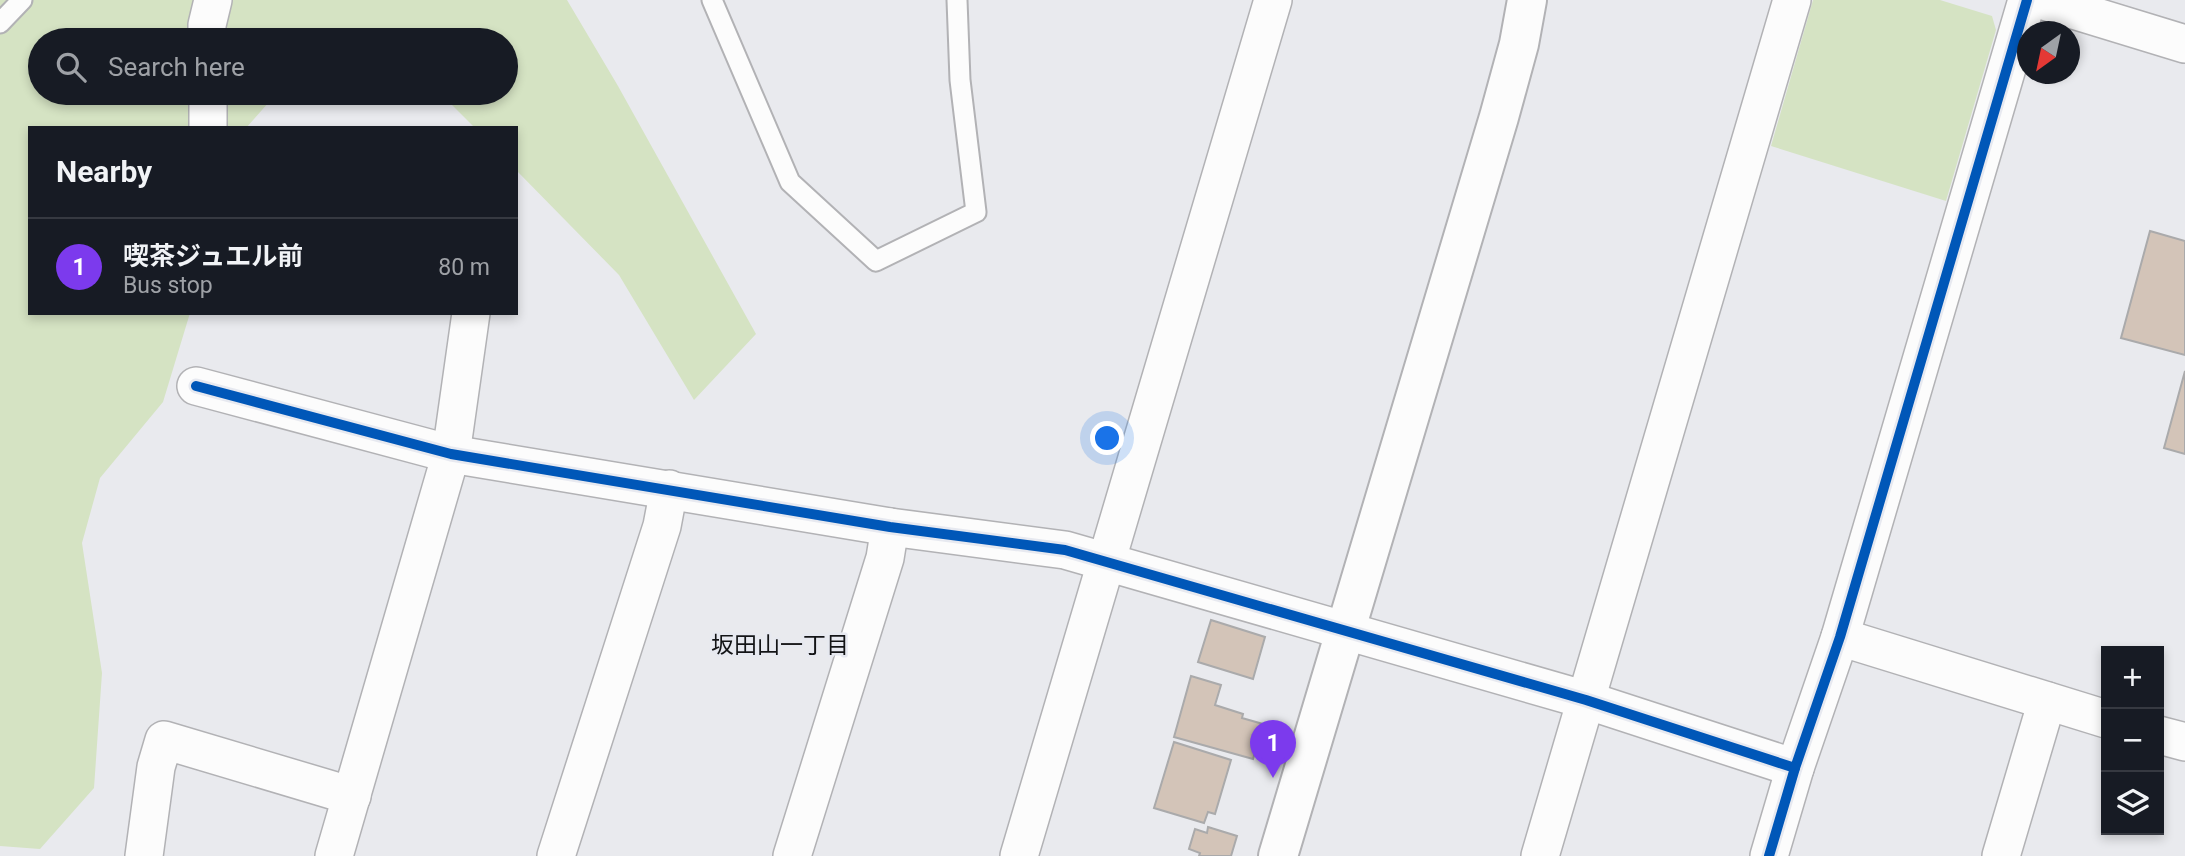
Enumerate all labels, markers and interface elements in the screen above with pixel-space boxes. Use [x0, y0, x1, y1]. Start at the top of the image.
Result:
north arrow [2017, 21, 2080, 84]
search box [28, 28, 518, 105]
icon: search [52, 48, 90, 86]
text: Search here [108, 52, 245, 82]
text: Nearby [56, 154, 152, 189]
text: 喫茶ジュエル前 [123, 241, 303, 271]
text: 1 [72, 254, 86, 281]
text: 80 m [438, 254, 490, 281]
text: Bus stop [123, 272, 213, 299]
your location [1090, 421, 1124, 455]
district label: 坂田山一丁目 [711, 632, 849, 659]
map controls [2101, 646, 2164, 835]
button: + [2101, 646, 2164, 709]
button: − [2101, 709, 2164, 772]
pin: 1 [1250, 720, 1296, 778]
button: layers [2101, 772, 2164, 835]

